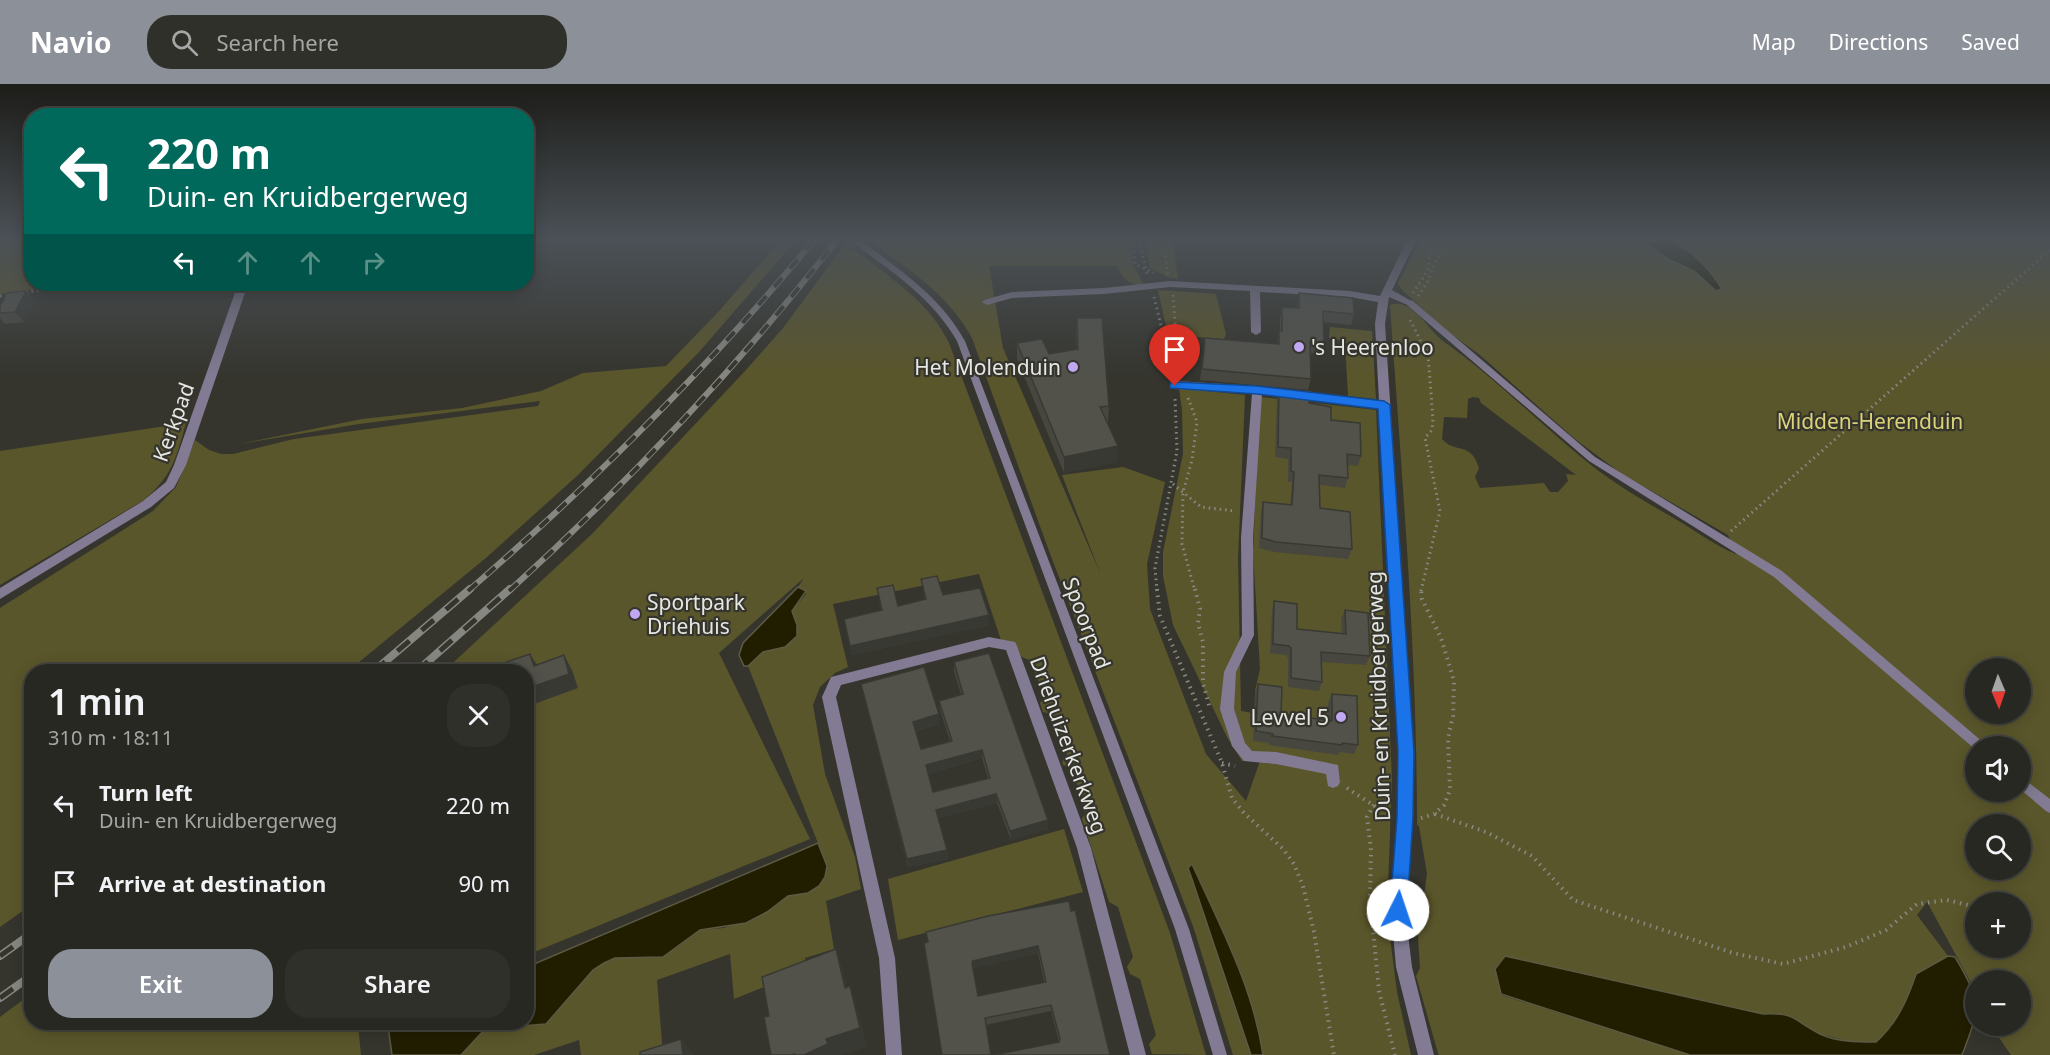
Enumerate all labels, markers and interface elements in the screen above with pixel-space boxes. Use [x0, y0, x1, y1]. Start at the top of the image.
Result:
search box [147, 15, 567, 69]
text: Navio [30, 23, 111, 61]
icon: search [168, 26, 201, 59]
text: Search here [216, 27, 339, 57]
text: Map [1752, 28, 1796, 56]
text: Directions [1829, 28, 1928, 56]
text: Saved [1961, 28, 2020, 56]
text: 220 m [147, 124, 271, 181]
icon: left [48, 132, 126, 210]
text: Duin- en Kruidbergerweg [147, 178, 469, 215]
icon: left [168, 246, 201, 279]
icon: ahead [231, 246, 264, 279]
icon: ahead [294, 246, 327, 279]
icon: right [357, 246, 390, 279]
pin [1149, 324, 1200, 386]
icon: arrive [1158, 333, 1191, 366]
place label: 's Heerenloo [1311, 333, 1434, 361]
marker: 's Heerenloo [1292, 340, 1306, 354]
place label: Het Molenduin [914, 353, 1061, 381]
marker: Het Molenduin [1066, 360, 1080, 374]
street label: Kerkpad [146, 379, 200, 465]
park label: Midden-Herenduin [1777, 407, 1963, 435]
street label: Duin- en Kruidbergerweg [1360, 571, 1396, 821]
street label: Spoorpad [1057, 573, 1117, 673]
place label: Sportpark Driehuis [647, 588, 746, 640]
marker: Sportpark Driehuis [628, 607, 642, 621]
street label: Driehuizerkerkweg [1024, 652, 1114, 838]
north arrow [1965, 658, 2031, 724]
map controls [1965, 658, 2031, 1036]
text: 1 min [48, 677, 146, 726]
button: close [447, 684, 510, 747]
place label: Levvel 5 [1251, 703, 1329, 731]
marker: Levvel 5 [1334, 710, 1348, 724]
text: 310 m · 18:11 [48, 724, 173, 751]
button: sound [1965, 736, 2031, 802]
text: Turn left [99, 777, 193, 807]
icon: left [48, 789, 81, 822]
text: 220 m [446, 790, 510, 820]
text: Duin- en Kruidbergerweg [99, 807, 337, 834]
button: search [1965, 814, 2031, 880]
icon: arrive [48, 867, 81, 900]
text: Arrive at destination [99, 868, 326, 898]
text: 90 m [459, 868, 510, 898]
position arrow [1366, 878, 1430, 942]
button: + [1965, 892, 2031, 958]
button: Exit [48, 949, 273, 1018]
button: Share [285, 949, 510, 1018]
button: − [1965, 970, 2031, 1036]

